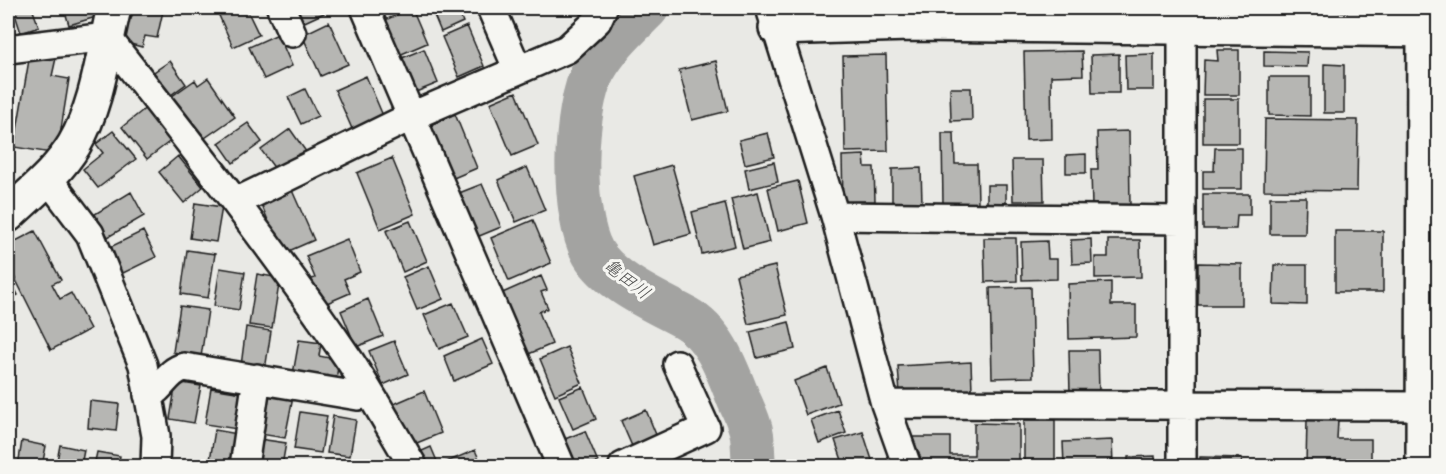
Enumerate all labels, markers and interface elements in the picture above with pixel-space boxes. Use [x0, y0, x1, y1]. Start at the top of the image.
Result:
water label: 亀田川 [596, 252, 656, 308]

